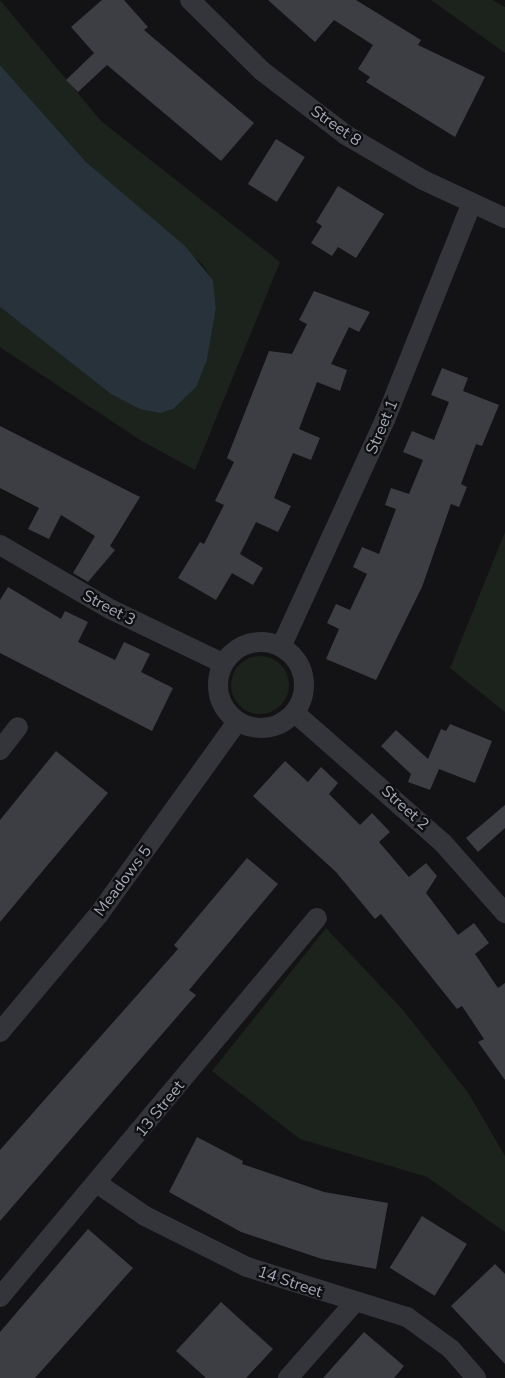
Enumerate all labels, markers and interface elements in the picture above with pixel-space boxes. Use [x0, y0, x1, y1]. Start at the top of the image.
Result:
street label: Street 8 [307, 102, 365, 150]
street label: Street 1 [362, 397, 402, 457]
street label: Street 3 [79, 586, 139, 630]
street label: Street 2 [377, 782, 433, 834]
street label: Meadows 5 [90, 842, 156, 920]
street label: 13 Street [131, 1077, 189, 1141]
street label: 14 Street [255, 1262, 325, 1302]

